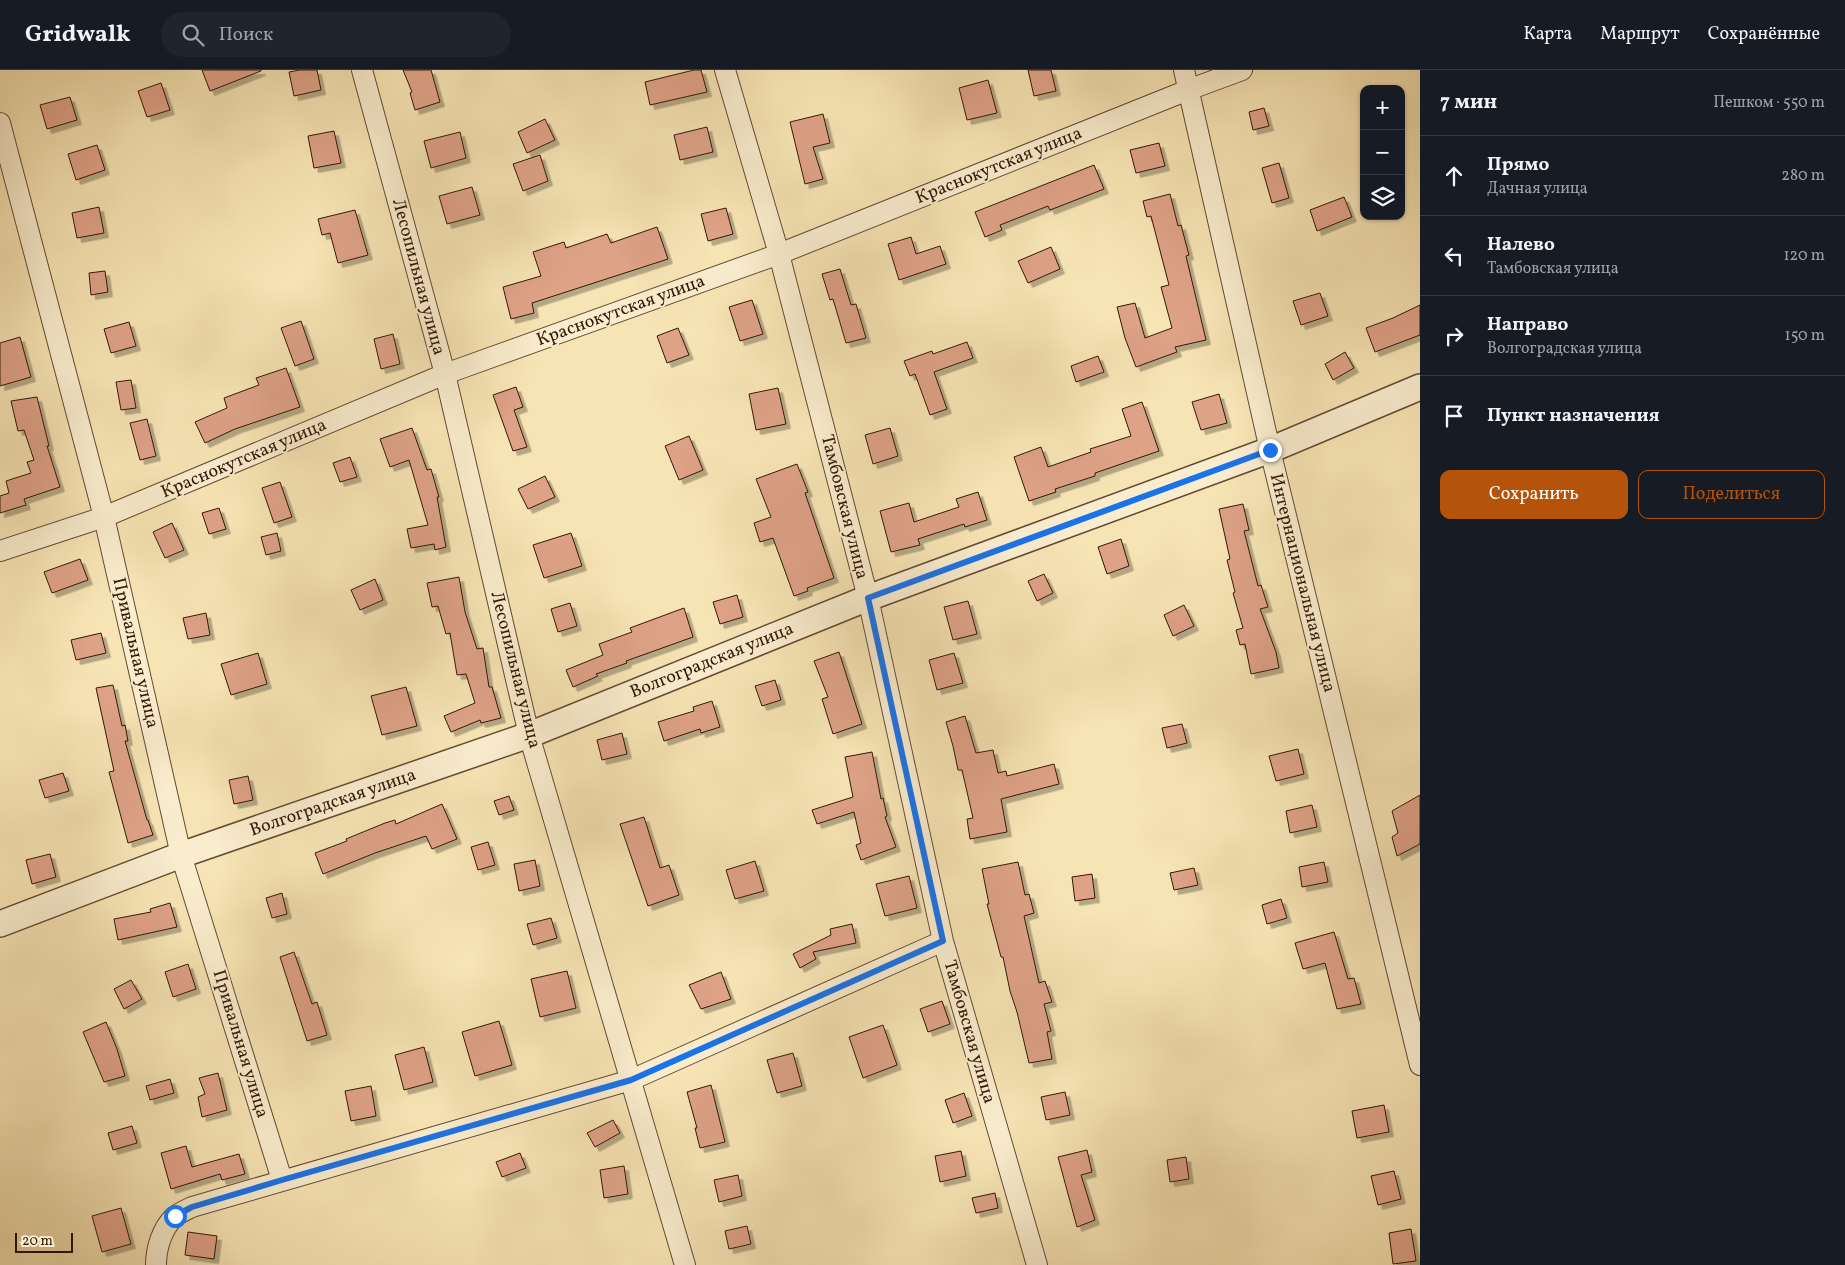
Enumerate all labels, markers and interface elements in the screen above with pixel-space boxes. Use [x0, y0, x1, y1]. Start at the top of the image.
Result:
search box [161, 12, 511, 57]
text: Gridwalk [25, 18, 131, 52]
icon: search [179, 21, 207, 49]
text: Поиск [219, 22, 273, 48]
text: Карта [1523, 22, 1572, 47]
text: Маршрут [1600, 22, 1680, 47]
text: Сохранённые [1708, 22, 1820, 47]
map controls [1360, 85, 1405, 220]
button: + [1360, 85, 1405, 130]
text: 7 мин [1440, 88, 1497, 117]
text: Пешком · 550 m [1713, 92, 1825, 114]
street label: Краснокутская улица [912, 121, 1086, 211]
button: − [1360, 130, 1405, 175]
text: Прямо [1487, 152, 1549, 178]
icon: ahead [1440, 162, 1468, 190]
text: 280 m [1781, 165, 1825, 187]
button: layers [1360, 175, 1405, 220]
text: Дачная улица [1487, 178, 1588, 200]
street label: Лесопильная улица [385, 196, 451, 358]
text: Налево [1487, 232, 1555, 258]
icon: left [1440, 242, 1468, 270]
text: 120 m [1783, 245, 1825, 267]
text: Тамбовская улица [1487, 258, 1619, 280]
street label: Краснокутская улица [533, 269, 709, 353]
text: Направо [1487, 312, 1569, 338]
icon: right [1440, 322, 1468, 350]
text: 150 m [1784, 325, 1825, 347]
text: Волгоградская улица [1487, 338, 1642, 360]
icon: arrive [1440, 402, 1468, 430]
text: Пункт назначения [1487, 403, 1660, 429]
street label: Краснокутская улица [157, 413, 331, 505]
street label: Тамбовская улица [814, 432, 874, 582]
route end [1259, 439, 1282, 462]
button: Сохранить [1440, 470, 1628, 519]
button: Поделиться [1638, 470, 1825, 519]
street label: Интернациональная улица [1263, 471, 1341, 695]
street label: Привальная улица [106, 575, 164, 731]
street label: Лесопильная улица [483, 589, 547, 751]
street label: Волгоградская улица [626, 617, 798, 705]
street label: Волгоградская улица [246, 763, 420, 843]
street label: Тамбовская улица [937, 957, 1001, 1107]
street label: Привальная улица [206, 967, 274, 1121]
route start [164, 1205, 187, 1228]
scale bar [15, 1230, 72, 1253]
text: 20 m [22, 1232, 53, 1251]

